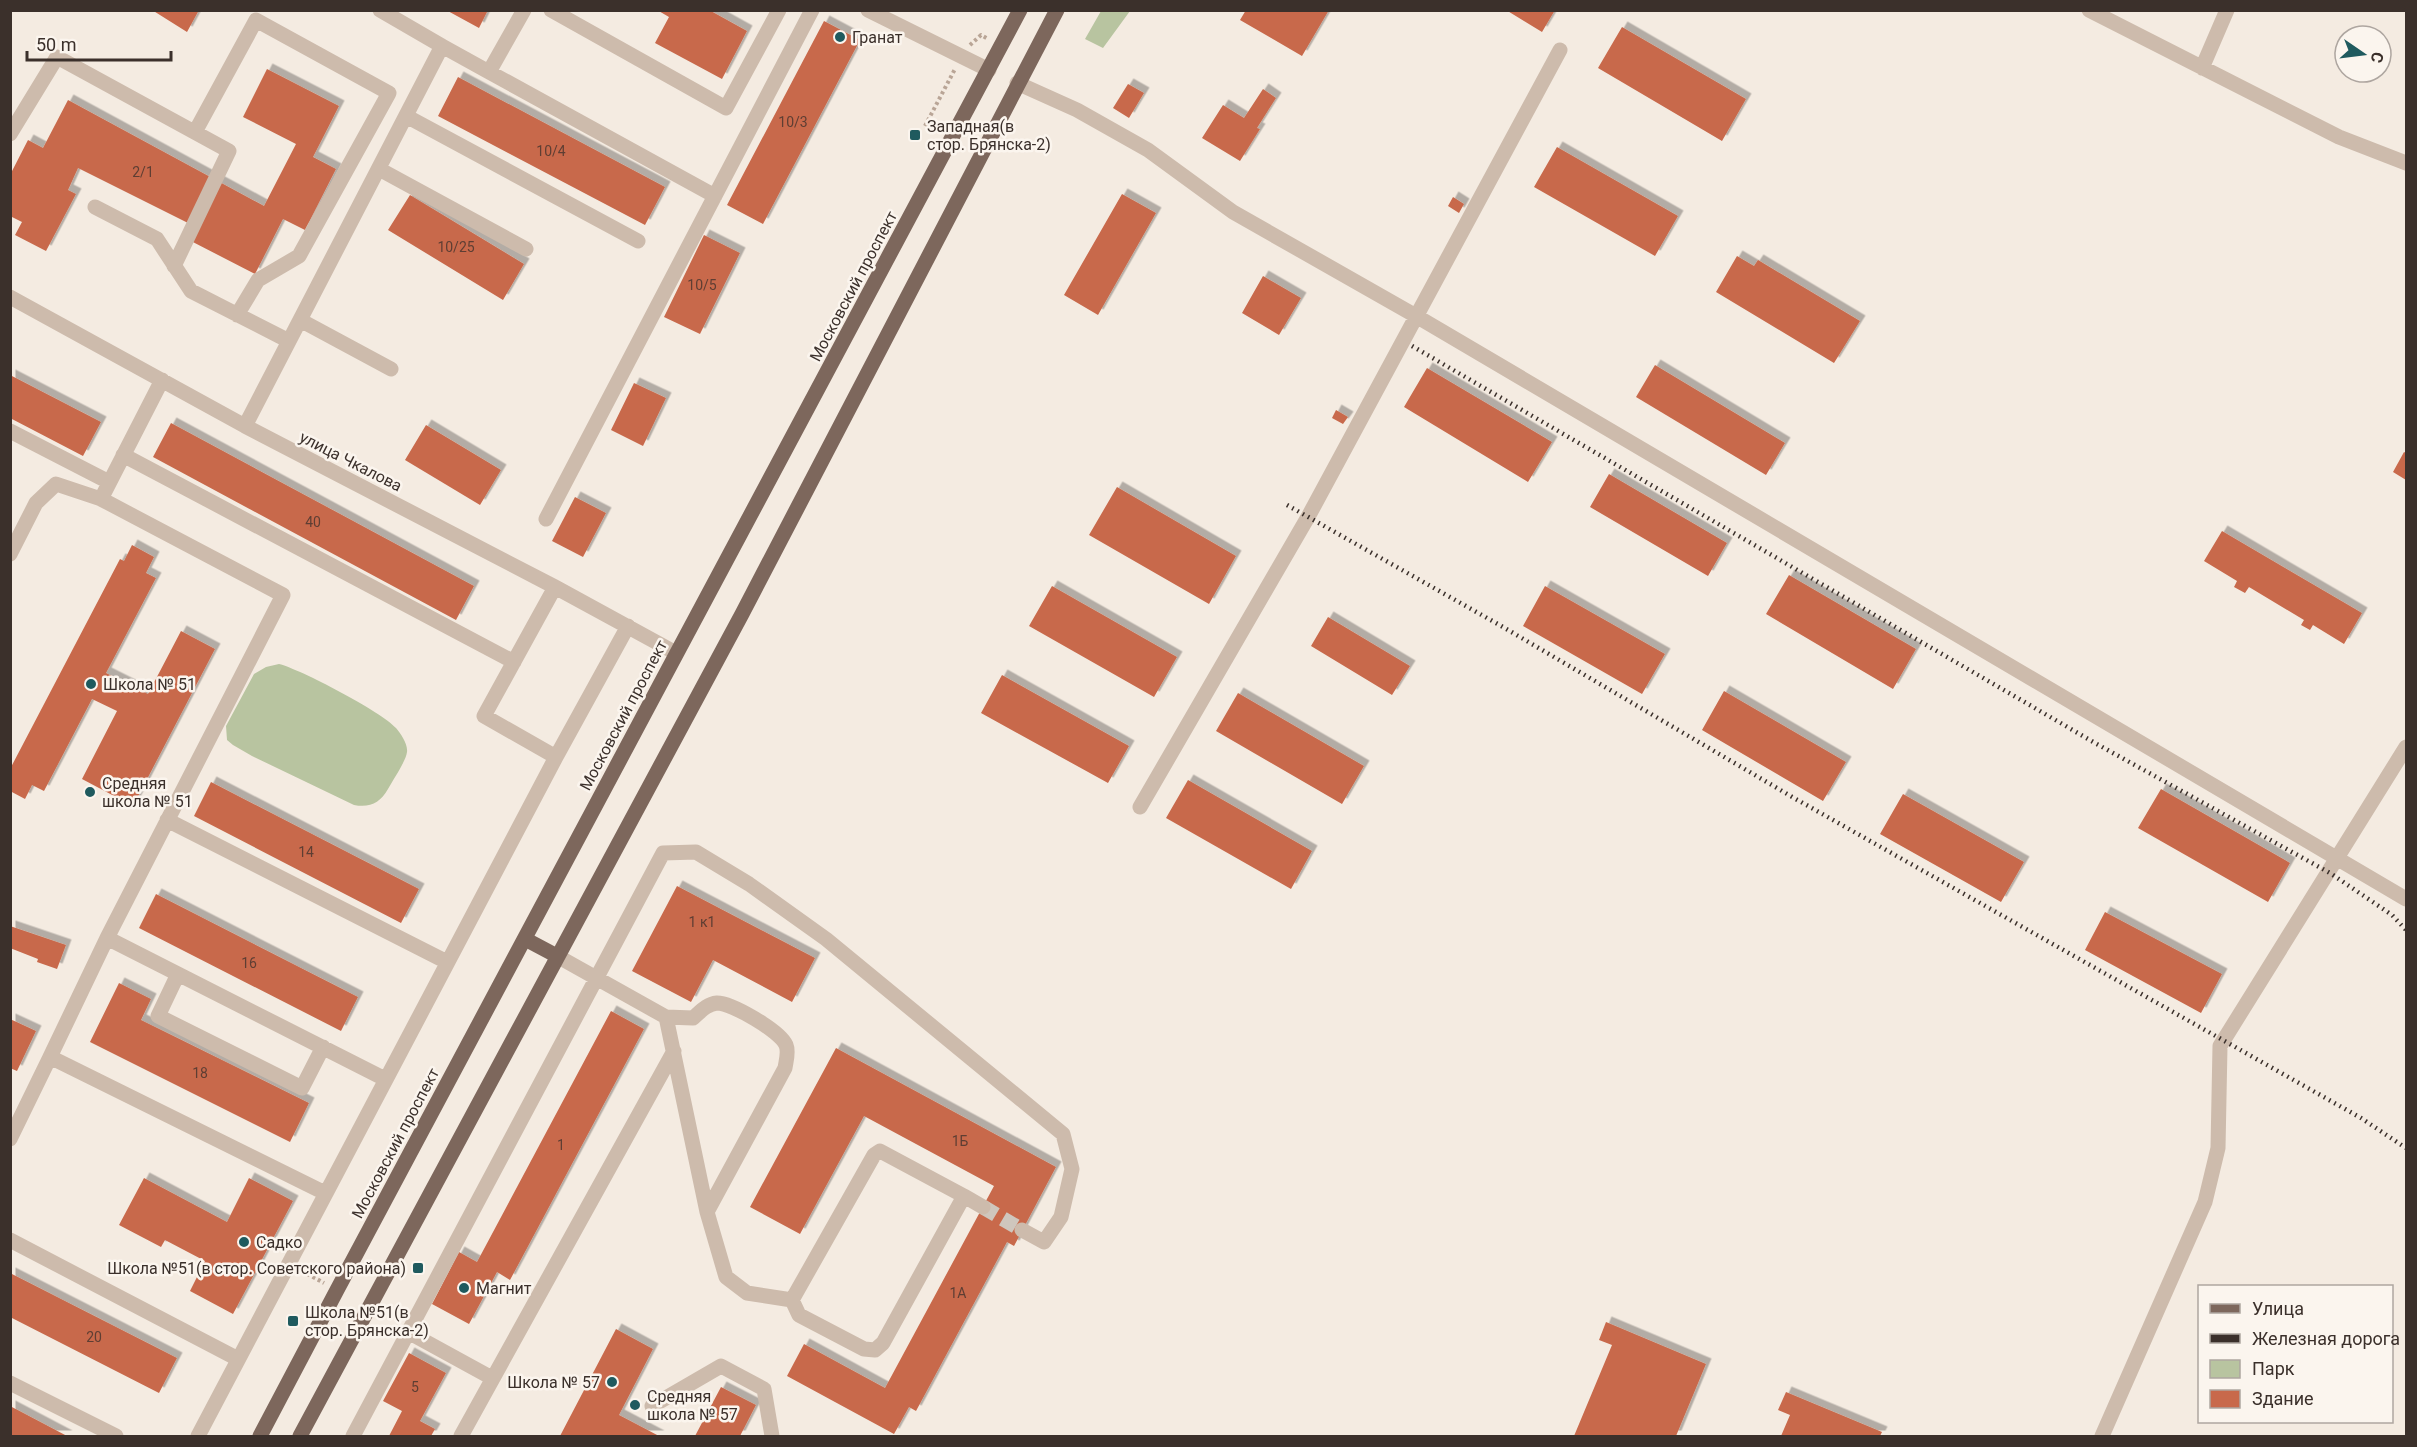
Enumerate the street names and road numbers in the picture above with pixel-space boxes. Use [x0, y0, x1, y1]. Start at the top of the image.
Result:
street label: Московский проспект [806, 208, 901, 365]
street label: улица Чкалова [296, 427, 405, 495]
street label: Московский проспект [576, 637, 671, 794]
street label: Московский проспект [348, 1065, 443, 1222]

